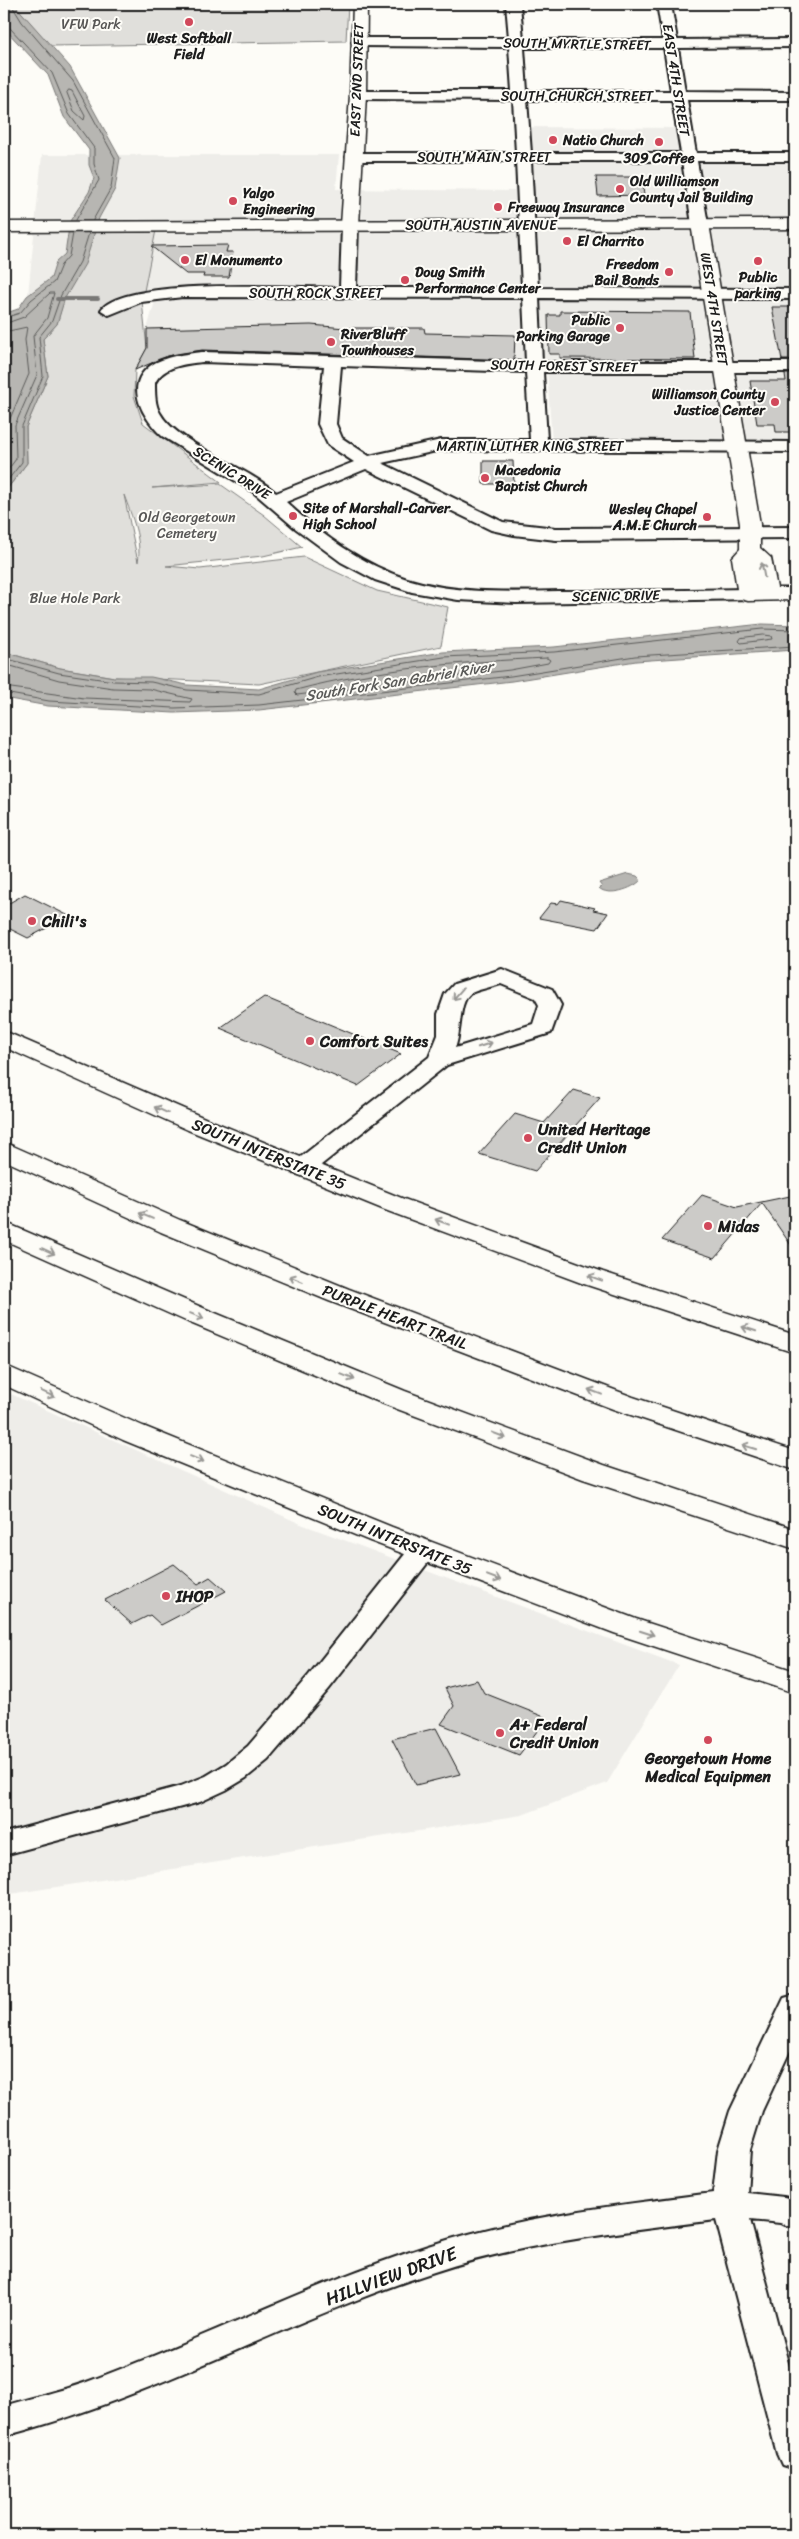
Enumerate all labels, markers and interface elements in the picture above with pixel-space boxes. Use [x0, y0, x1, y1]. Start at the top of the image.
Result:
park label: VFW Park [61, 12, 121, 37]
marker: West Softball Field [183, 16, 195, 28]
street label: EAST 2ND STREET [343, 21, 372, 137]
street label: EAST 4TH STREET [655, 22, 697, 139]
place label: West Softball Field [147, 26, 232, 67]
street label: SOUTH MYRTLE STREET [503, 30, 652, 58]
street label: SOUTH CHURCH STREET [501, 84, 654, 109]
place label: Natio Church [562, 128, 645, 153]
marker: Natio Church [547, 134, 559, 146]
marker: 309 Coffee [653, 136, 665, 148]
street label: SOUTH MAIN STREET [417, 145, 552, 170]
place label: 309 Coffee [623, 146, 695, 171]
place label: Old Williamson County Jail Building [629, 169, 754, 210]
place label: Yalgo Engineering [243, 181, 315, 222]
marker: Old Williamson County Jail Building [614, 183, 626, 195]
marker: Yalgo Engineering [227, 195, 239, 207]
place label: Freeway Insurance [507, 195, 625, 220]
marker: Freeway Insurance [492, 201, 504, 213]
street label: SOUTH AUSTIN AVENUE [405, 213, 558, 238]
place label: El Charrito [577, 229, 644, 254]
marker: El Charrito [561, 235, 573, 247]
place label: El Monumento [195, 248, 283, 273]
street label: WEST 4TH STREET [693, 251, 735, 368]
place label: Freedom Bail Bonds [594, 252, 660, 293]
marker: El Monumento [179, 254, 191, 266]
marker: Public parking [752, 255, 764, 267]
place label: Doug Smith Performance Center [415, 260, 542, 301]
place label: Public parking [734, 265, 782, 306]
marker: Freedom Bail Bonds [663, 266, 675, 278]
marker: Doug Smith Performance Center [399, 274, 411, 286]
street label: SOUTH ROCK STREET [249, 281, 384, 306]
place label: Public Parking Garage [516, 308, 611, 349]
place label: RiverBluff Townhouses [340, 322, 414, 363]
marker: Public Parking Garage [614, 322, 626, 334]
marker: RiverBluff Townhouses [325, 336, 337, 348]
street label: SOUTH FOREST STREET [490, 352, 639, 380]
place label: Williamson County Justice Center [652, 382, 766, 423]
marker: Williamson County Justice Center [769, 396, 781, 408]
street label: MARTIN LUTHER KING STREET [437, 434, 624, 459]
street label: SCENIC DRIVE [188, 439, 277, 508]
place label: Macedonia Baptist Church [494, 458, 588, 499]
marker: Macedonia Baptist Church [479, 472, 491, 484]
place label: Site of Marshall-Carver High School [302, 496, 451, 537]
place label: Wesley Chapel A.M.E Church [609, 497, 698, 538]
park label: Old Georgetown Cemetery [138, 505, 236, 546]
marker: Site of Marshall-Carver High School [287, 510, 299, 522]
marker: Wesley Chapel A.M.E Church [701, 511, 713, 523]
one-way arrow [758, 562, 768, 578]
street label: SCENIC DRIVE [572, 583, 661, 609]
park label: Blue Hole Park [29, 586, 121, 611]
water label: South Fork San Gabriel River [304, 653, 497, 709]
place label: Chili's [41, 907, 87, 936]
marker: Chili's [26, 915, 38, 927]
one-way arrow [453, 988, 464, 1001]
place label: Comfort Suites [319, 1027, 428, 1056]
marker: Comfort Suites [304, 1035, 316, 1047]
one-way arrow [477, 1039, 493, 1049]
one-way arrow [154, 1104, 169, 1114]
street label: SOUTH INTERSTATE 35 [187, 1110, 351, 1198]
place label: United Heritage Credit Union [537, 1115, 651, 1162]
marker: United Heritage Credit Union [522, 1132, 534, 1144]
one-way arrow [139, 1211, 154, 1220]
place label: Midas [717, 1212, 760, 1241]
one-way arrow [435, 1217, 450, 1226]
marker: Midas [702, 1220, 714, 1232]
one-way arrow [40, 1246, 55, 1256]
one-way arrow [587, 1273, 603, 1282]
one-way arrow [289, 1274, 304, 1283]
street label: PURPLE HEART TRAIL [318, 1276, 472, 1358]
one-way arrow [189, 1312, 204, 1322]
one-way arrow [741, 1324, 757, 1333]
one-way arrow [340, 1373, 355, 1382]
one-way arrow [588, 1387, 604, 1396]
one-way arrow [40, 1390, 55, 1400]
one-way arrow [491, 1431, 506, 1441]
one-way arrow [741, 1441, 757, 1451]
one-way arrow [189, 1455, 204, 1464]
street label: SOUTH INTERSTATE 35 [313, 1495, 477, 1583]
one-way arrow [486, 1574, 502, 1583]
place label: IHOP [175, 1582, 214, 1611]
marker: IHOP [160, 1590, 172, 1602]
one-way arrow [639, 1629, 654, 1638]
place label: A+ Federal Credit Union [509, 1710, 599, 1757]
marker: A+ Federal Credit Union [494, 1727, 506, 1739]
marker: Georgetown Home Medical Equipmen [702, 1734, 714, 1746]
place label: Georgetown Home Medical Equipmen [644, 1744, 772, 1791]
street label: HILLVIEW DRIVE [320, 2236, 463, 2315]

